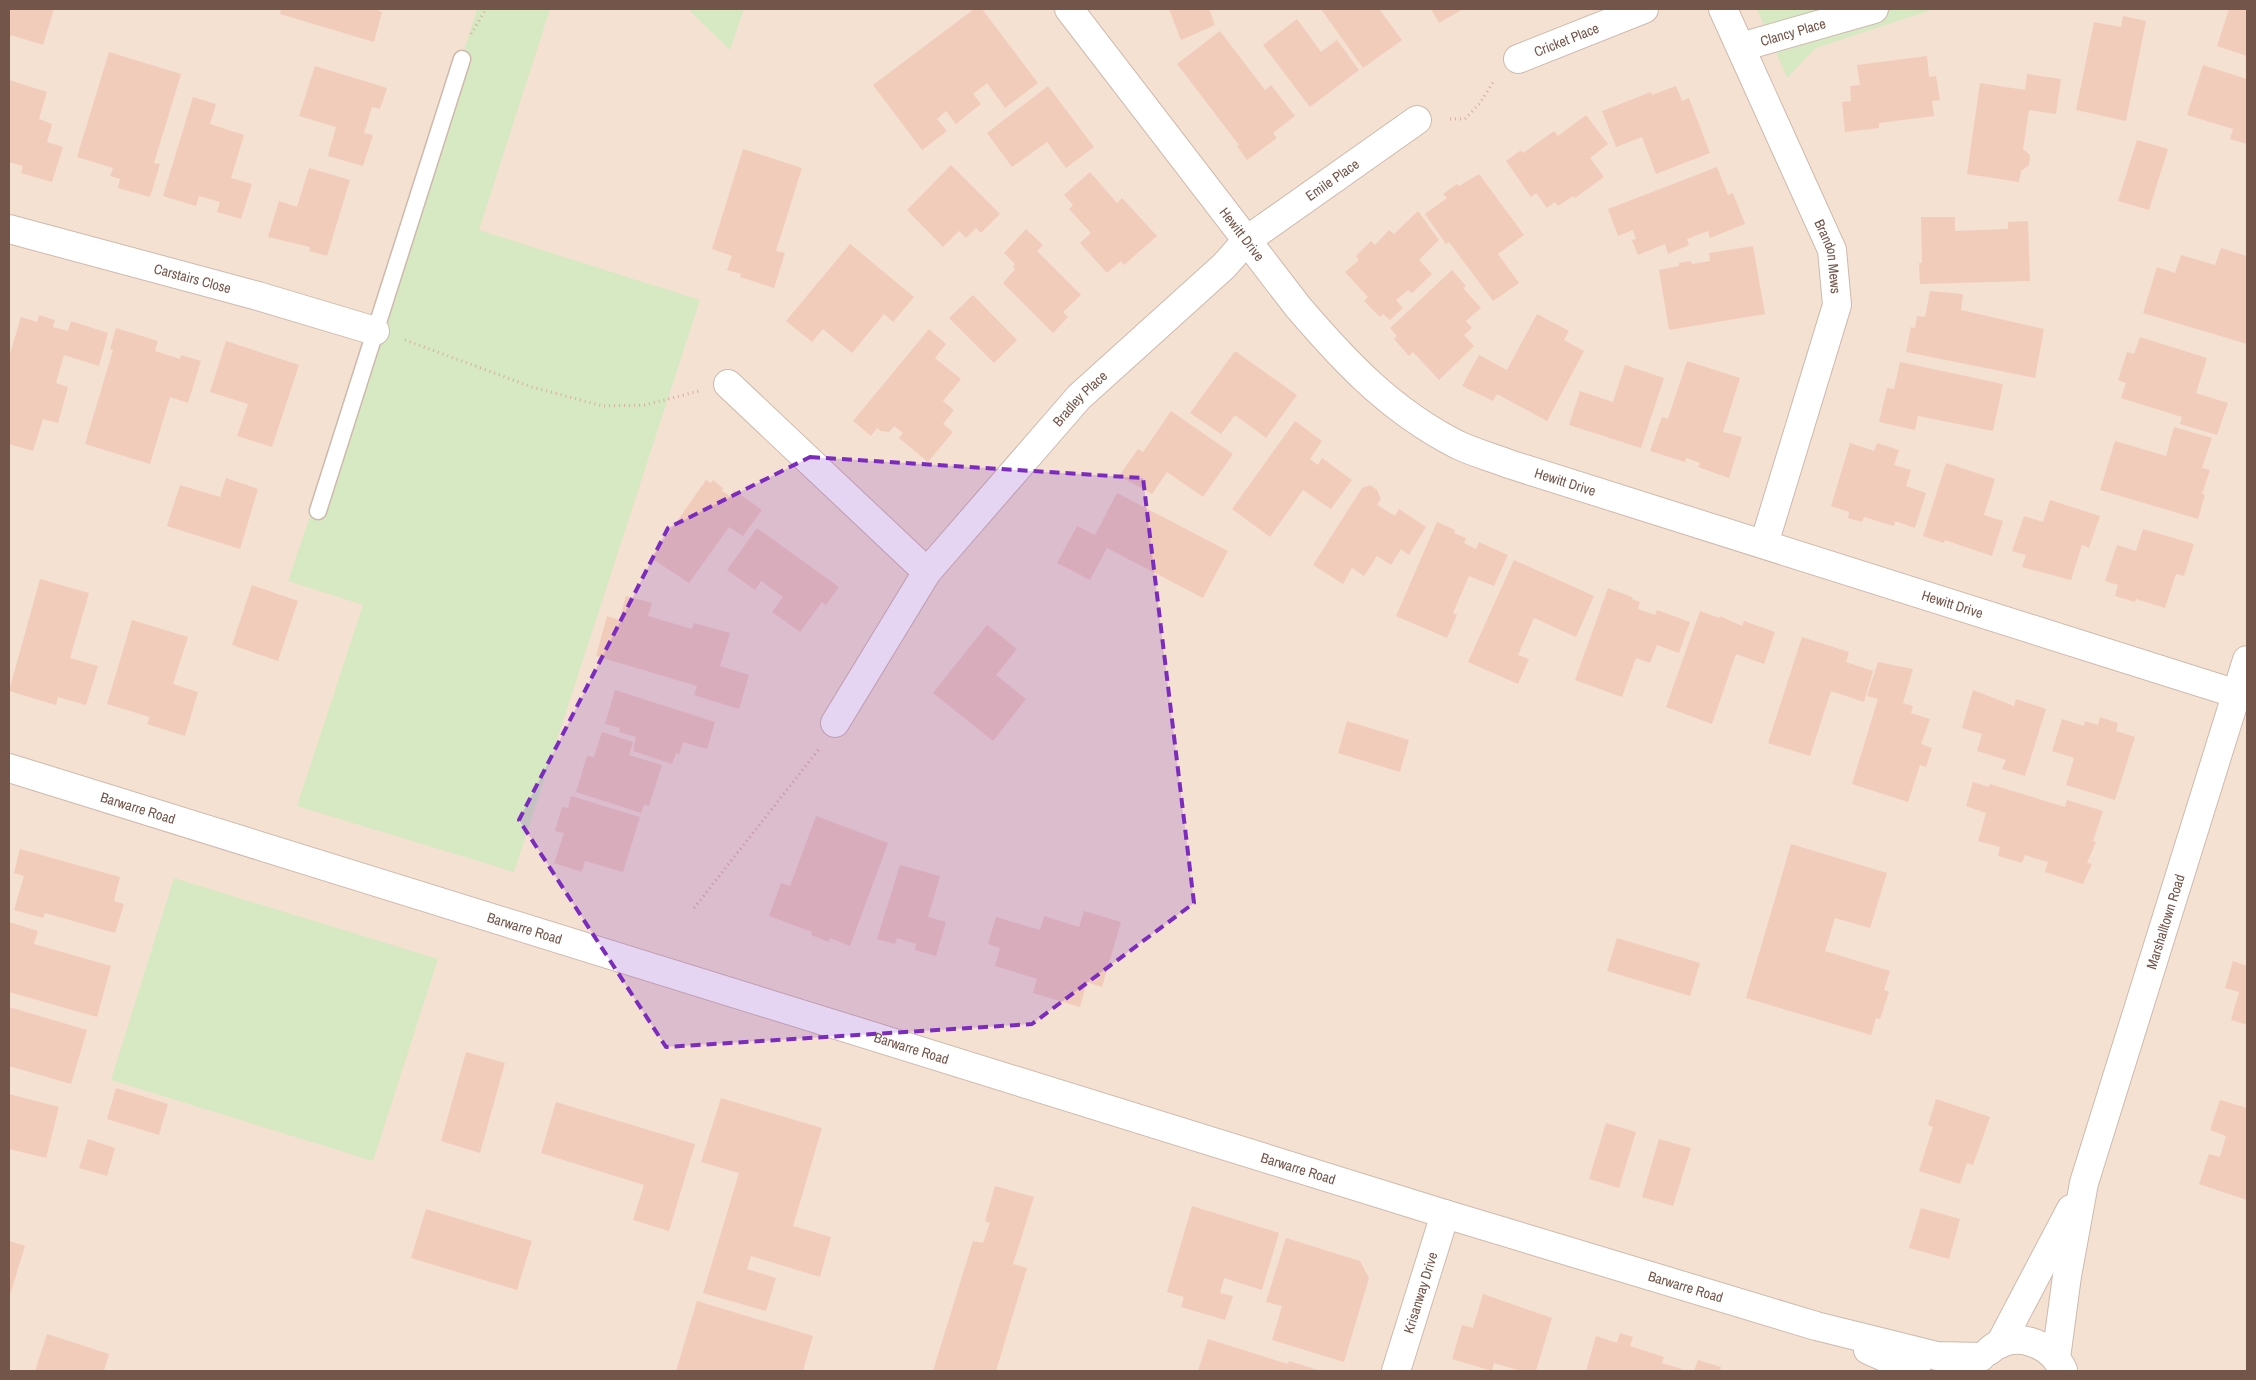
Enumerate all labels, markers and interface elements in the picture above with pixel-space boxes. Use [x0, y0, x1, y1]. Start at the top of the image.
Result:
street label: Clancy Place [1758, 14, 1828, 50]
street label: Cricket Place [1531, 19, 1601, 61]
street label: Emile Place [1302, 155, 1362, 205]
street label: Hewitt Drive [1216, 204, 1268, 265]
street label: Brandon Mews [1810, 216, 1845, 295]
street label: Carstairs Close [152, 259, 233, 297]
street label: Bradley Place [1049, 367, 1111, 430]
street label: Hewitt Drive [1532, 464, 1598, 500]
street label: Hewitt Drive [1919, 586, 1985, 622]
street label: Barwarre Road [98, 788, 178, 828]
street label: Marshalltown Road [2142, 872, 2189, 971]
street label: Barwarre Road [485, 908, 564, 948]
street label: Barwarre Road [872, 1028, 951, 1068]
street label: Barwarre Road [1259, 1148, 1338, 1188]
street label: Krisanway Drive [1399, 1250, 1442, 1336]
street label: Barwarre Road [1646, 1267, 1725, 1306]

